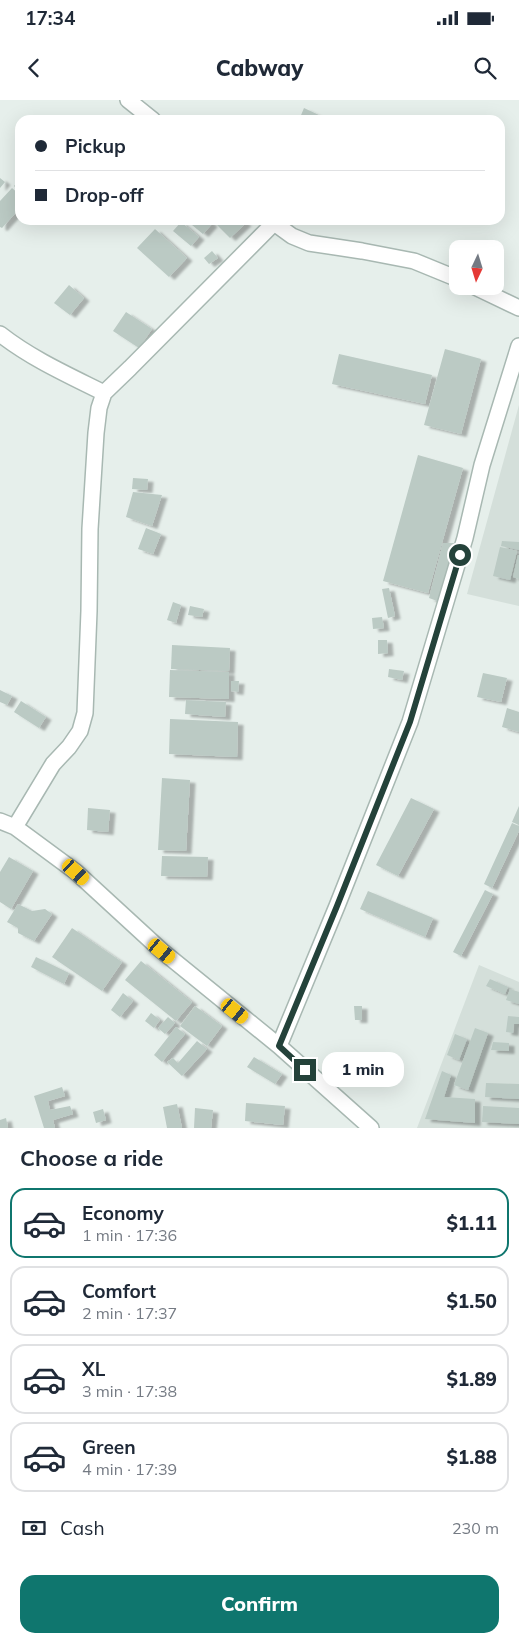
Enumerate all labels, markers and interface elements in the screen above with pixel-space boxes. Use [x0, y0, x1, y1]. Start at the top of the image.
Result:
text: 17:34 [25, 6, 75, 30]
icon: back [20, 54, 48, 82]
text: Cabway [216, 54, 303, 82]
icon: search [471, 54, 499, 82]
text: Pickup [65, 134, 126, 158]
text: Drop-off [65, 183, 143, 207]
north arrow [449, 240, 504, 295]
map controls [449, 240, 504, 295]
route start [449, 544, 471, 566]
car [59, 856, 92, 888]
car [145, 936, 178, 966]
car [218, 996, 251, 1026]
callout: 1 min [322, 1052, 405, 1088]
route end [294, 1059, 316, 1081]
text: 1 min [342, 1059, 384, 1079]
text: Choose a ride [20, 1144, 163, 1172]
icon: car [22, 1201, 67, 1246]
text: Economy [82, 1201, 164, 1225]
text: $1.11 [446, 1211, 497, 1235]
text: 1 min · 17:36 [82, 1225, 177, 1245]
icon: car [22, 1279, 67, 1324]
text: Comfort [82, 1279, 156, 1303]
text: $1.50 [446, 1289, 497, 1313]
text: 2 min · 17:37 [82, 1303, 177, 1323]
icon: car [22, 1357, 67, 1402]
text: XL [82, 1357, 105, 1381]
text: $1.89 [446, 1367, 497, 1391]
text: 3 min · 17:38 [82, 1381, 177, 1401]
icon: car [22, 1435, 67, 1480]
text: Green [82, 1435, 136, 1459]
text: $1.88 [446, 1445, 497, 1469]
text: 4 min · 17:39 [82, 1459, 177, 1479]
icon: cash [20, 1514, 48, 1542]
text: Cash [60, 1516, 105, 1540]
text: 230 m [452, 1518, 499, 1538]
button: Confirm [20, 1575, 499, 1633]

